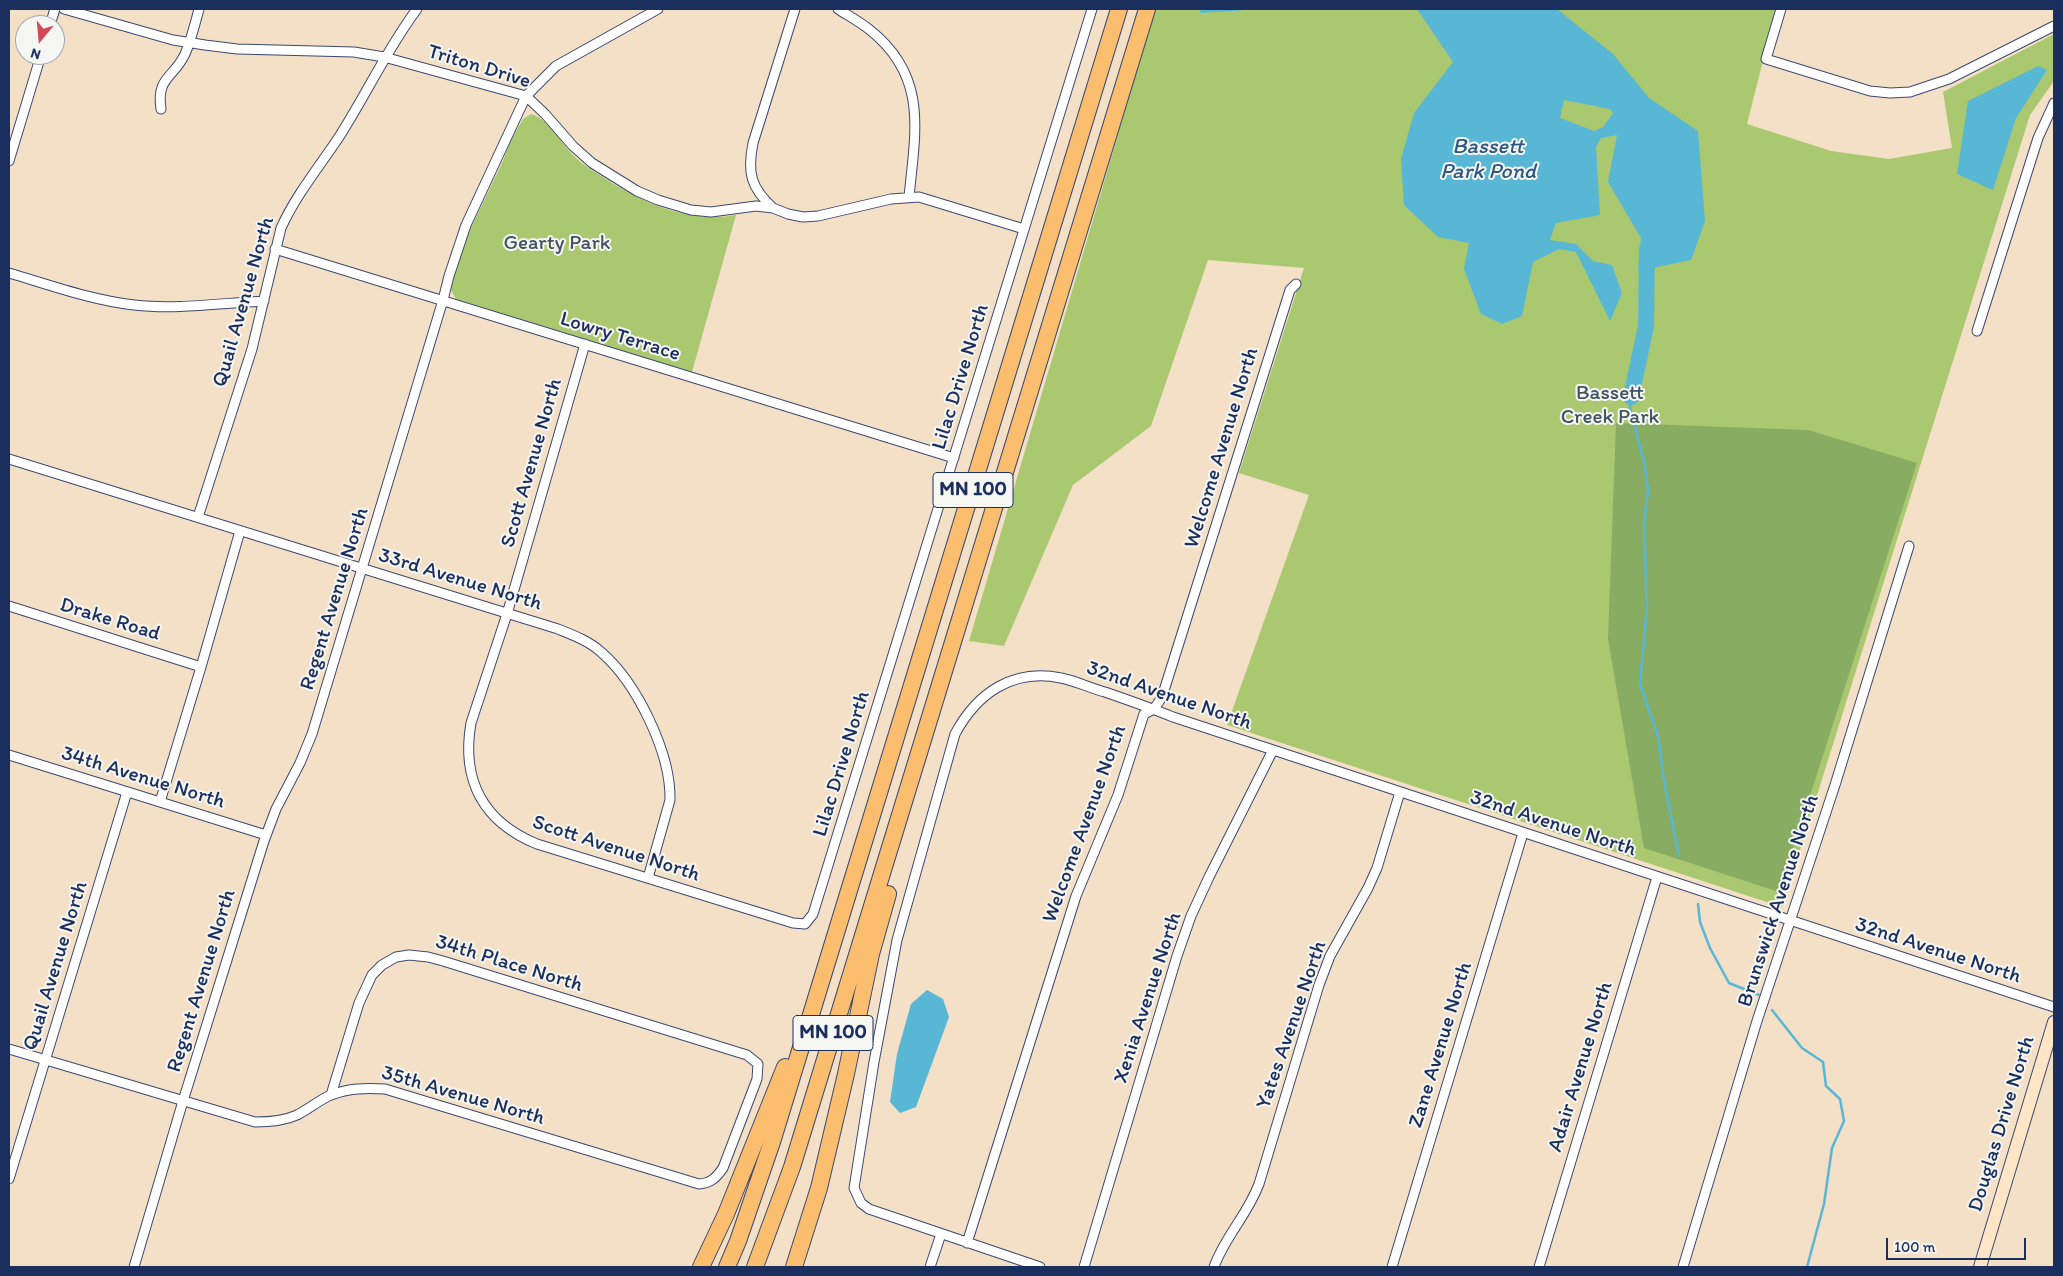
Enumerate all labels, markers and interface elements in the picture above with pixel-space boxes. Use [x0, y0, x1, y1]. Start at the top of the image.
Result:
north arrow [15, 15, 65, 65]
street label: Triton Drive [424, 39, 534, 95]
text: N [29, 44, 43, 63]
water label: Bassett Park Pond [1440, 134, 1536, 185]
street label: Quail Avenue North [208, 214, 280, 390]
park label: Gearty Park [504, 231, 610, 257]
street label: Lilac Drive North [927, 301, 995, 453]
street label: Lowry Terrace [557, 307, 683, 367]
street label: Welcome Avenue North [1179, 345, 1265, 551]
street label: Scott Avenue North [496, 376, 568, 550]
park label: Bassett Creek Park [1561, 381, 1659, 431]
road number: MN 100 [933, 472, 1013, 508]
street label: Regent Avenue North [295, 505, 375, 693]
street label: 33rd Avenue North [375, 543, 545, 617]
street label: Drake Road [57, 593, 163, 647]
street label: 32nd Avenue North [1083, 656, 1255, 736]
street label: Lilac Drive North [808, 688, 876, 840]
street label: Welcome Avenue North [1037, 722, 1133, 926]
street label: 34th Avenue North [58, 741, 228, 815]
street label: 32nd Avenue North [1467, 785, 1639, 863]
street label: Brunswick Avenue North [1733, 792, 1825, 1010]
street label: Scott Avenue North [529, 810, 703, 888]
street label: Quail Avenue North [18, 878, 94, 1054]
street label: Regent Avenue North [162, 887, 242, 1075]
street label: Xenia Avenue North [1108, 909, 1188, 1087]
street label: 32nd Avenue North [1852, 912, 2024, 990]
street label: 34th Place North [432, 930, 586, 998]
street label: Yates Avenue North [1251, 938, 1333, 1112]
street label: Zane Avenue North [1404, 959, 1478, 1131]
street label: Adair Avenue North [1543, 979, 1619, 1155]
road number: MN 100 [793, 1016, 873, 1050]
street label: Douglas Drive North [1963, 1033, 2041, 1215]
street label: 35th Avenue North [379, 1061, 547, 1131]
scale bar [1888, 1228, 2028, 1260]
text: 100 m [1894, 1238, 1935, 1256]

